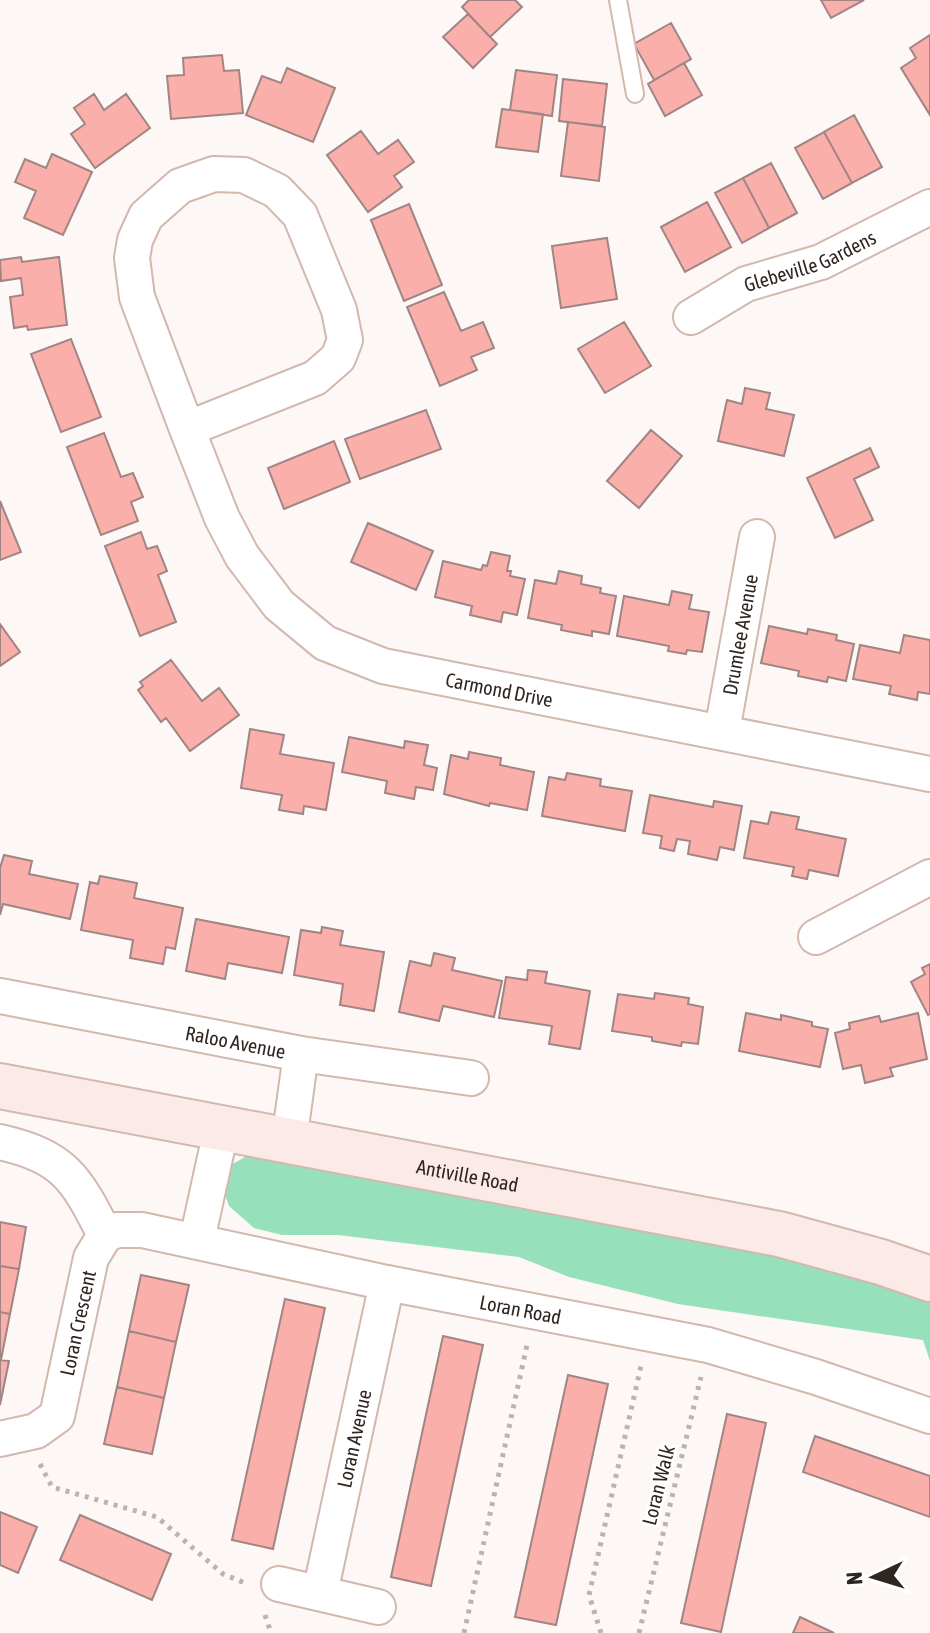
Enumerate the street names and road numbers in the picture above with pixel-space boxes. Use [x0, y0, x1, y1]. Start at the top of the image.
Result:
street label: Glebeville Gardens [741, 225, 879, 296]
street label: Drumlee Avenue [717, 572, 762, 697]
street label: Carmond Drive [444, 667, 555, 711]
street label: Raloo Avenue [184, 1021, 288, 1062]
street label: Antiville Road [415, 1154, 520, 1196]
street label: Loran Crescent [55, 1268, 100, 1378]
street label: Loran Road [478, 1290, 563, 1328]
street label: Loran Avenue [332, 1387, 375, 1490]
street label: Loran Walk [637, 1442, 679, 1527]

